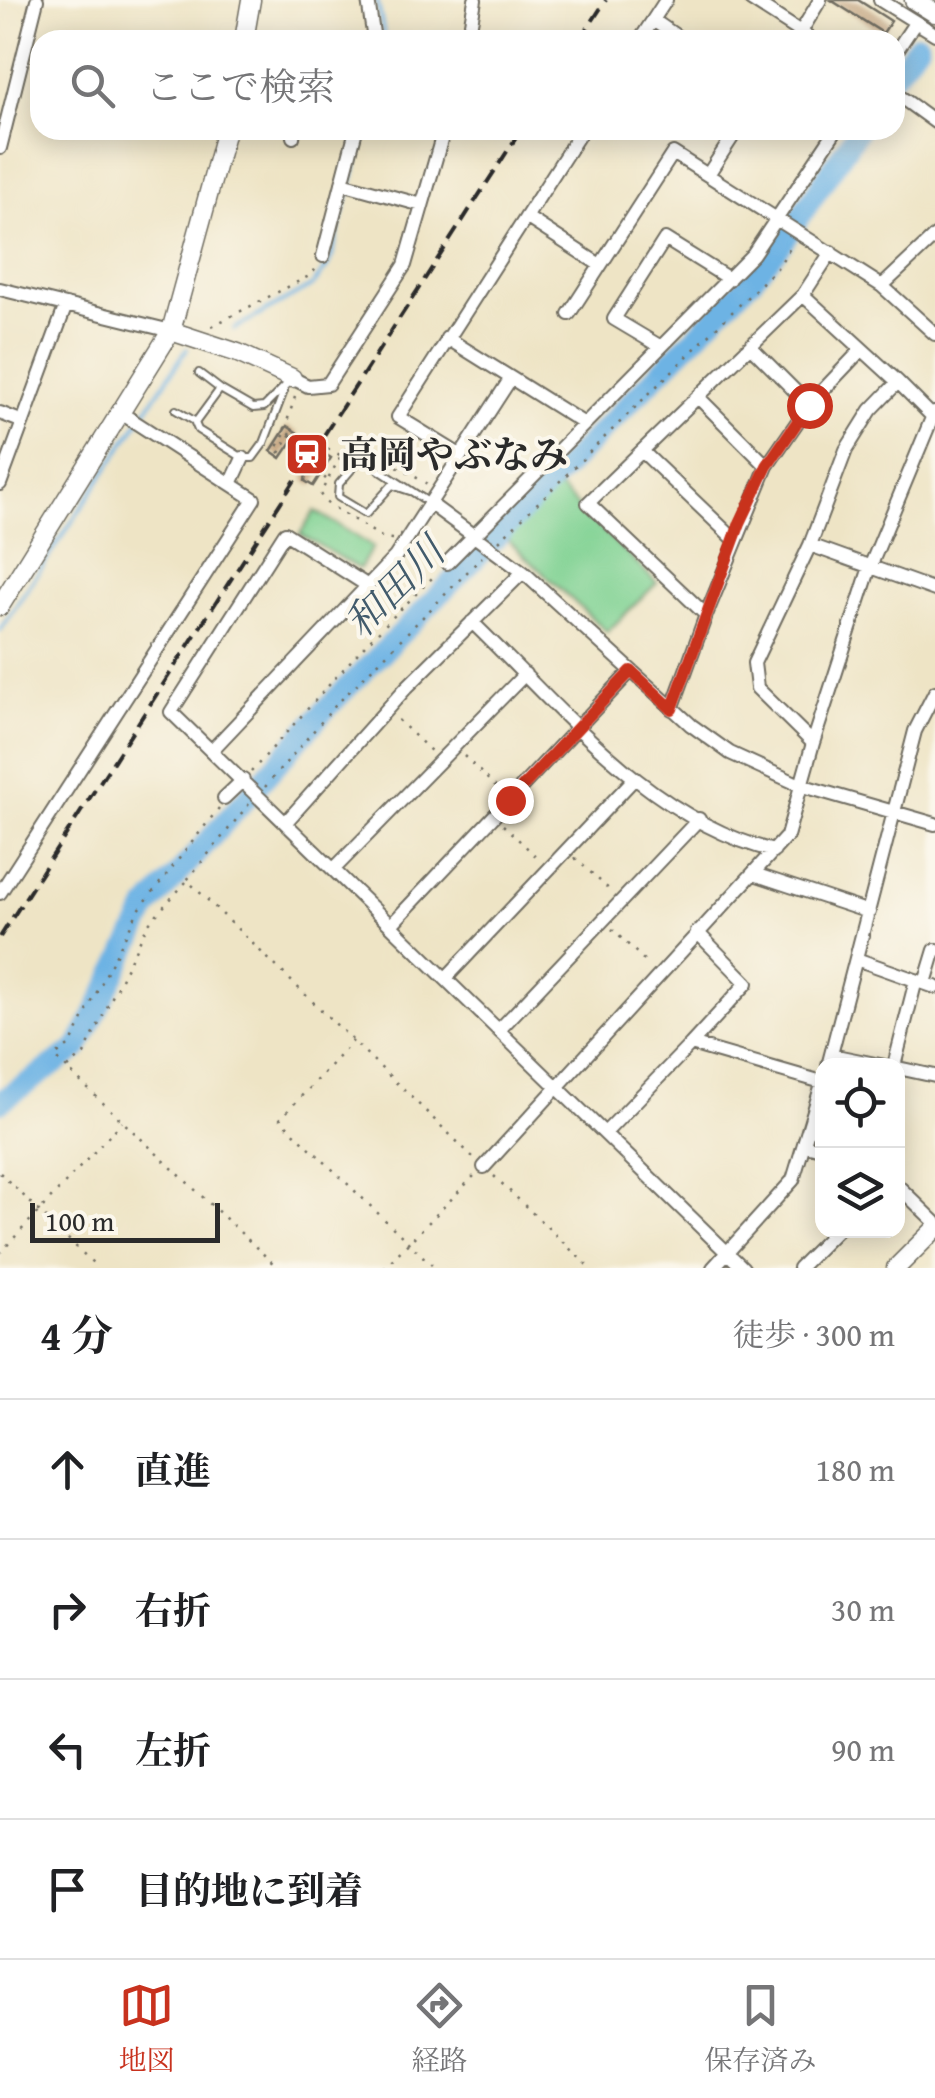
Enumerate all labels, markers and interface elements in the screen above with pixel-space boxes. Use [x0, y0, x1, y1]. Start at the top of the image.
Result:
search box [30, 30, 905, 140]
icon: search [65, 58, 120, 113]
text: ここで検索 [145, 58, 335, 114]
route start [787, 383, 833, 429]
place label: 高岡やぶなみ [340, 426, 568, 482]
station icon: 高岡やぶなみ [284, 431, 330, 477]
water label: 和田川 [331, 521, 460, 650]
route end [488, 778, 534, 824]
map controls [815, 1058, 905, 1238]
button: locate [815, 1058, 905, 1148]
button: layers [815, 1148, 905, 1238]
scale bar [30, 1198, 220, 1242]
text: 100 m [45, 1200, 114, 1241]
text: 4 分 [40, 1304, 113, 1365]
text: 徒歩 · 300 m [732, 1311, 895, 1358]
icon: ahead [40, 1442, 95, 1497]
text: 直進 [135, 1442, 211, 1498]
text: 180 m [816, 1446, 895, 1493]
icon: right [40, 1582, 95, 1637]
text: 右折 [135, 1582, 211, 1638]
text: 30 m [831, 1586, 895, 1633]
icon: left [40, 1722, 95, 1777]
text: 左折 [135, 1722, 211, 1778]
text: 90 m [831, 1726, 895, 1773]
icon: arrive [40, 1862, 95, 1917]
text: 目的地に到着 [135, 1862, 363, 1918]
tab: 地図 [118, 1978, 175, 2080]
tab: 経路 [411, 1978, 468, 2080]
tab: 保存済み [704, 1978, 817, 2080]

